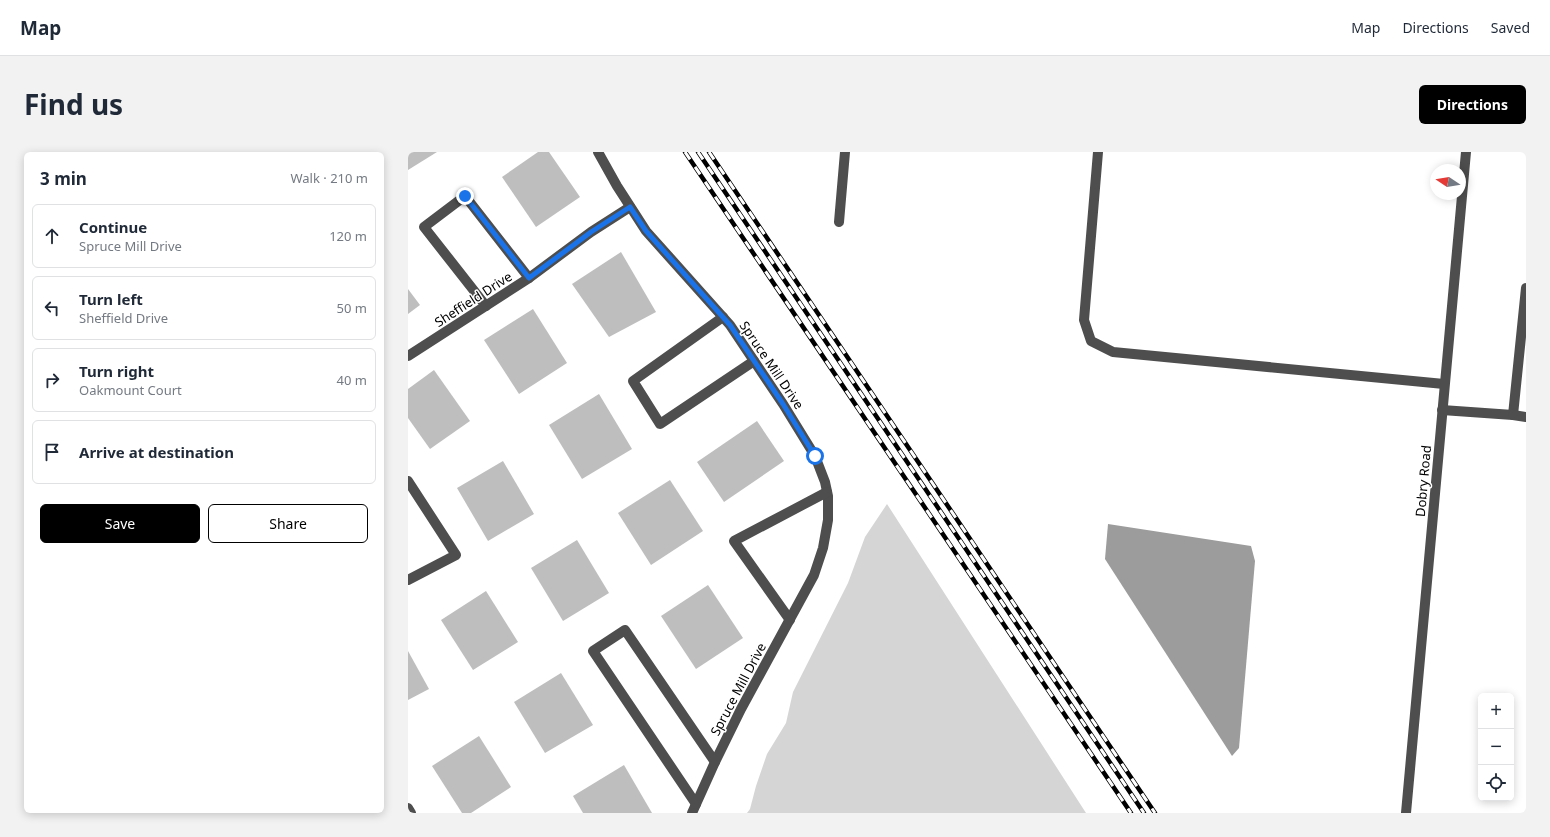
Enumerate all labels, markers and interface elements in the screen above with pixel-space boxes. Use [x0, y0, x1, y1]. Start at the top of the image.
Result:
text: Map [20, 15, 61, 41]
text: Map [1351, 18, 1380, 37]
text: Directions [1402, 18, 1469, 37]
text: Saved [1491, 18, 1530, 37]
text: Find us [24, 85, 123, 123]
button: Directions [1419, 85, 1526, 124]
north arrow [1430, 164, 1466, 200]
text: 3 min [40, 167, 87, 190]
text: Walk · 210 m [290, 169, 368, 187]
route end [456, 187, 474, 205]
text: Continue [79, 217, 147, 237]
icon: ahead [41, 225, 63, 247]
text: 120 m [329, 227, 367, 245]
text: Spruce Mill Drive [79, 237, 182, 255]
street label: Sheffield Drive [431, 267, 515, 331]
text: Turn left [79, 289, 143, 309]
icon: left [41, 297, 63, 319]
text: 50 m [337, 299, 367, 317]
text: Sheffield Drive [79, 309, 168, 327]
street label: Spruce Mill Drive [736, 317, 808, 413]
text: Turn right [79, 361, 154, 381]
icon: right [41, 369, 63, 391]
text: 40 m [337, 371, 367, 389]
text: Oakmount Court [79, 381, 182, 399]
icon: arrive [41, 441, 63, 463]
text: Arrive at destination [79, 442, 234, 462]
street label: Dobry Road [1411, 444, 1435, 518]
route start [806, 447, 824, 465]
button: Save [40, 504, 200, 543]
button: Share [208, 504, 368, 543]
street label: Spruce Mill Drive [706, 639, 770, 739]
map controls [1478, 693, 1514, 801]
button: + [1478, 693, 1514, 729]
button: − [1478, 729, 1514, 765]
button: locate [1478, 765, 1514, 801]

